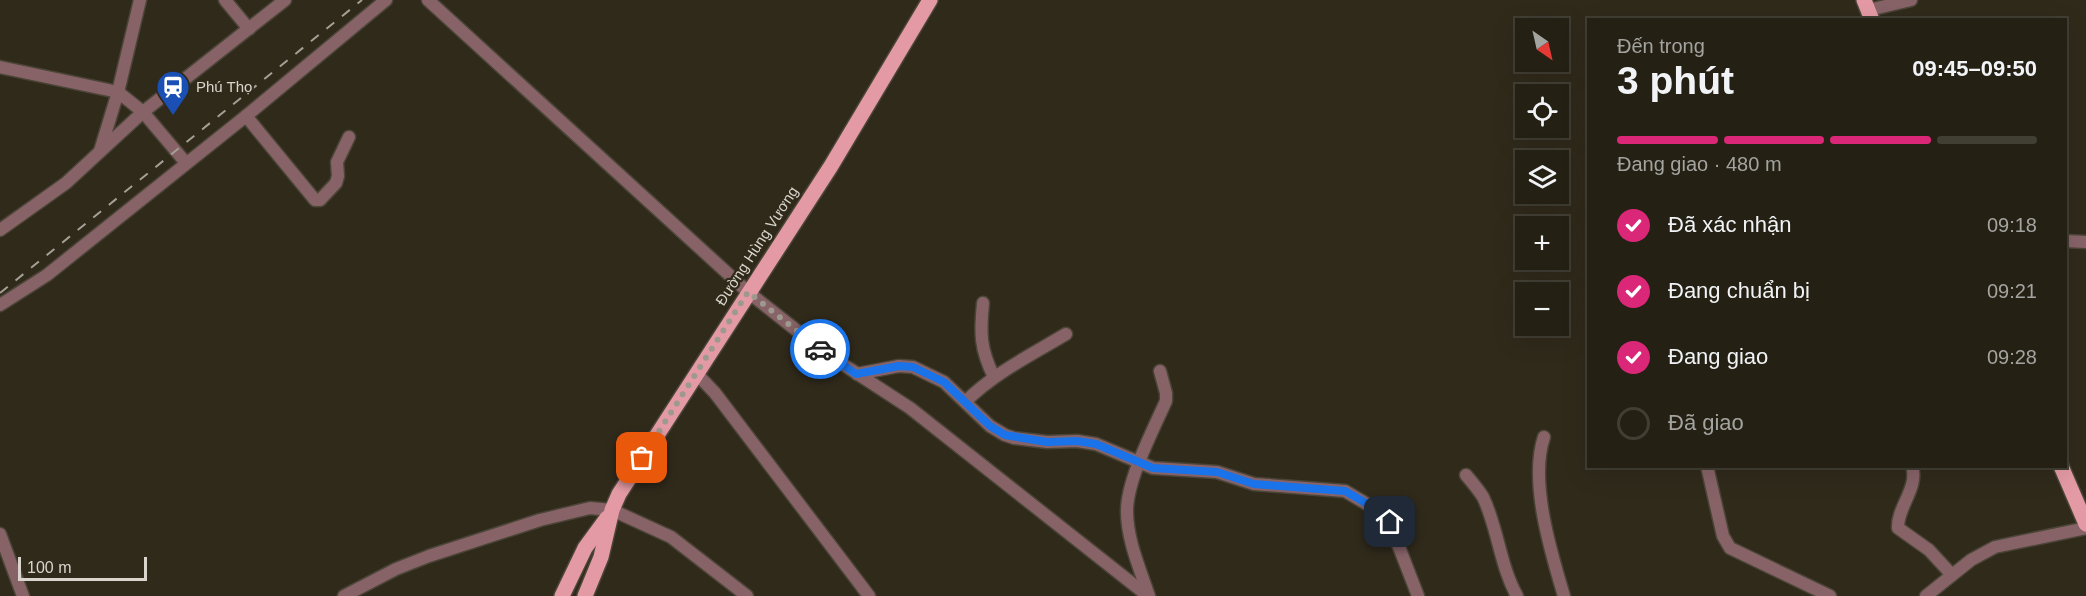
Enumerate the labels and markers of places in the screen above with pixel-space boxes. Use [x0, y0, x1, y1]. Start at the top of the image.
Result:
station icon: Phú Thọ [155, 69, 191, 116]
place label: Phú Thọ [196, 78, 252, 95]
pin [616, 432, 667, 483]
pin [1364, 496, 1415, 547]

